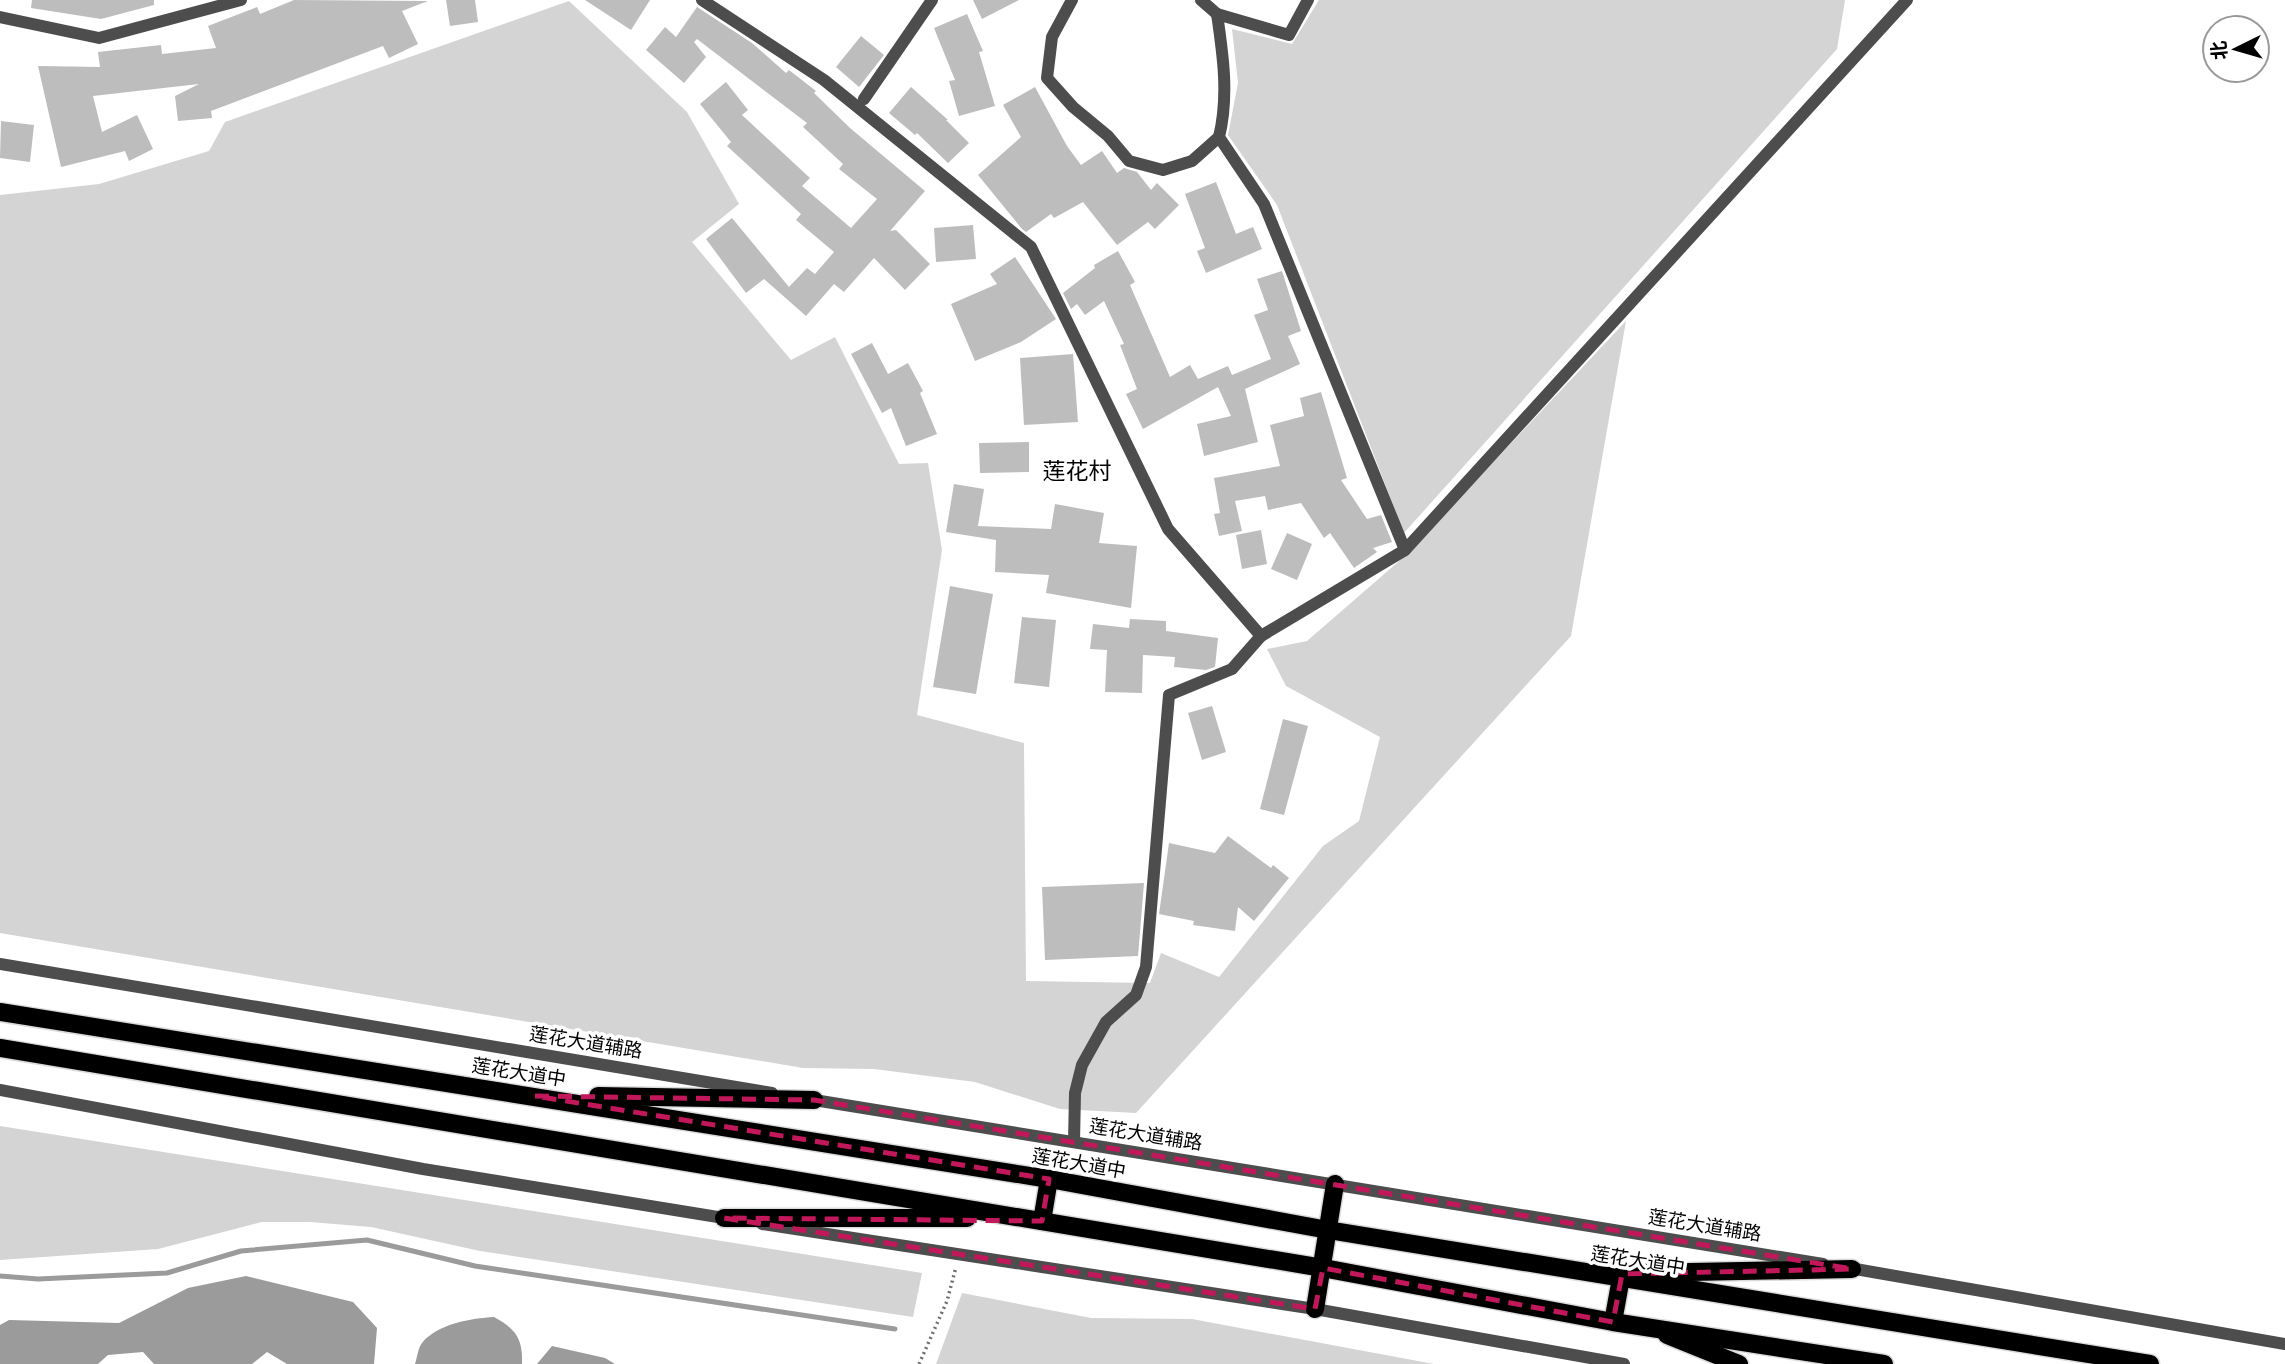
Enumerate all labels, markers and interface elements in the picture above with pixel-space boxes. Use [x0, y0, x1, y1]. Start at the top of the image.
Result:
north arrow [2201, 14, 2271, 84]
text: 北 [2206, 40, 2232, 61]
district label: 莲花村 [1043, 456, 1112, 485]
street label: 莲花大道辅路 [528, 1021, 644, 1063]
street label: 莲花大道中 [470, 1053, 568, 1091]
street label: 莲花大道辅路 [1088, 1113, 1204, 1155]
street label: 莲花大道中 [1030, 1143, 1128, 1183]
street label: 莲花大道辅路 [1647, 1204, 1763, 1246]
street label: 莲花大道中 [1589, 1241, 1687, 1279]

